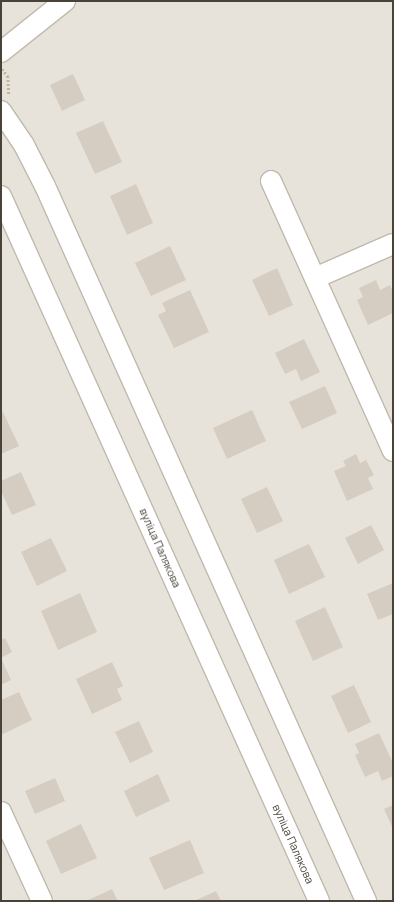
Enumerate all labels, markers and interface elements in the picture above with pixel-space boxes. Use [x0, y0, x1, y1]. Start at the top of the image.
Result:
street label: вуліца Палякова [137, 506, 183, 590]
street label: вуліца Палякова [270, 802, 316, 886]

